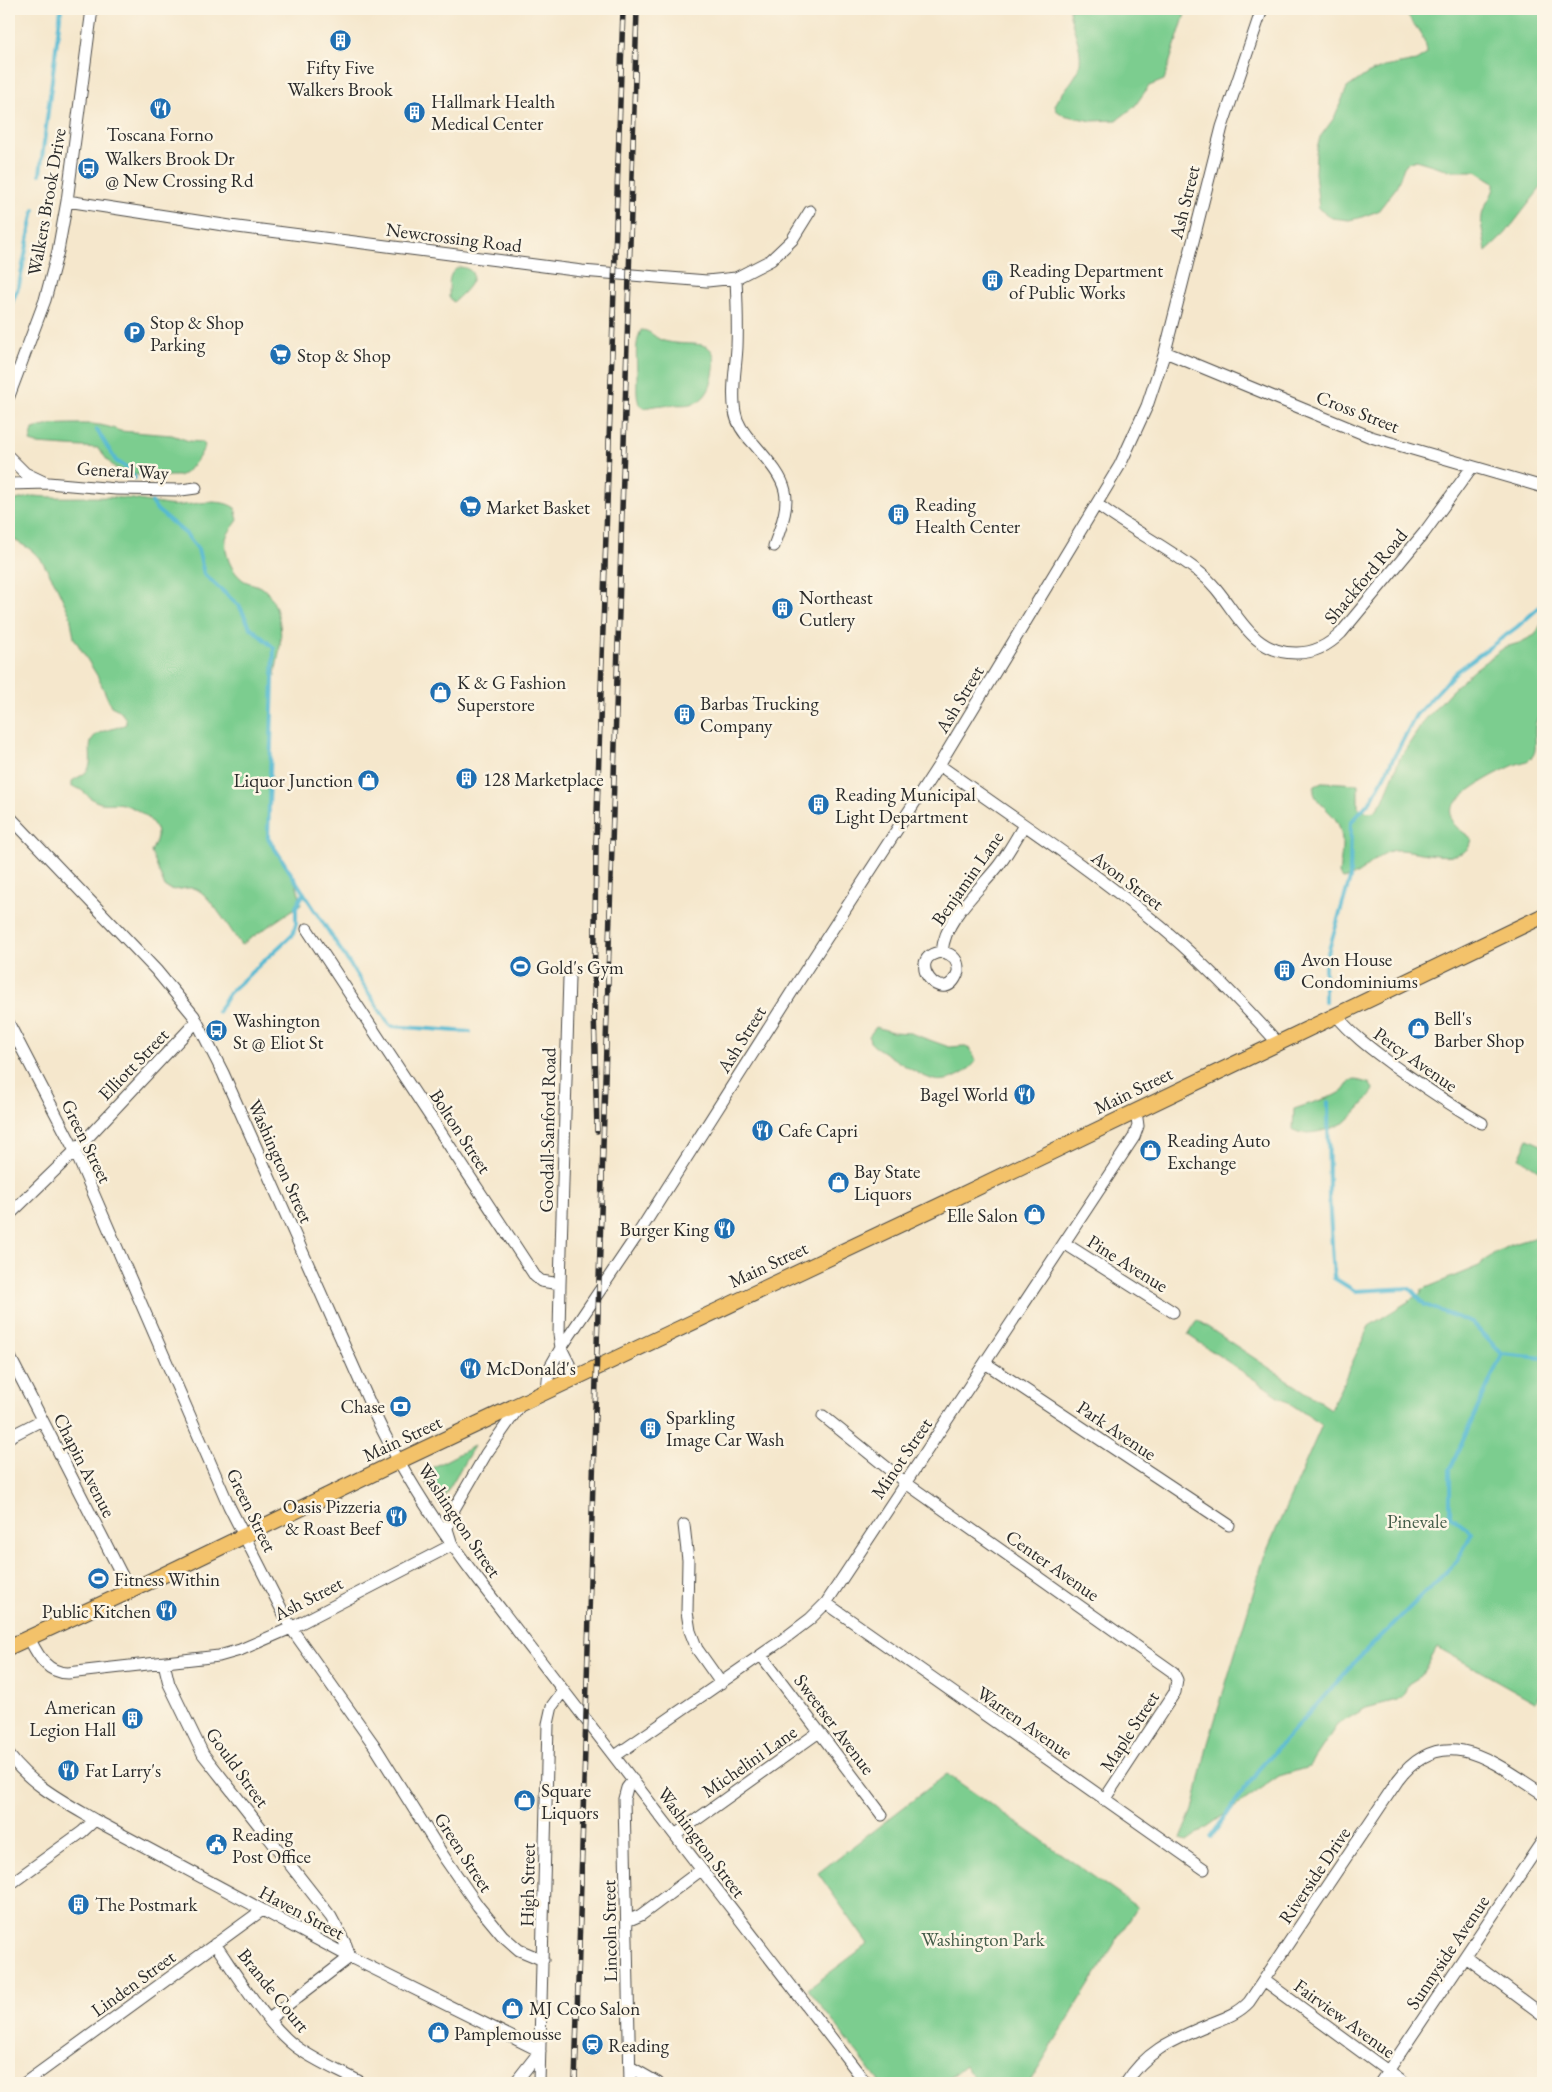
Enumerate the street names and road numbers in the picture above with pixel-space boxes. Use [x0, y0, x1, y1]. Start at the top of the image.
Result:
street label: Walkers Brook Drive [21, 126, 72, 278]
street label: Ash Street [1163, 163, 1206, 242]
street label: Newcrossing Road [384, 217, 524, 258]
street label: Cross Street [1313, 384, 1403, 439]
street label: General Way [76, 456, 170, 485]
street label: Shackford Road [1318, 523, 1413, 629]
street label: Ash Street [929, 661, 989, 739]
street label: Benjamin Lane [926, 826, 1009, 930]
street label: Avon Street [1086, 844, 1169, 916]
street label: Ash Street [711, 1001, 772, 1078]
street label: Percy Avenue [1369, 1021, 1463, 1098]
street label: Elliott Street [93, 1023, 174, 1106]
street label: Goodall-Sanford Road [534, 1047, 561, 1213]
street label: Main Street [1090, 1061, 1177, 1120]
street label: Bolton Street [424, 1084, 497, 1178]
street label: Green Street [55, 1095, 118, 1187]
street label: Washington Street [242, 1095, 319, 1227]
street label: Pine Avenue [1083, 1229, 1173, 1298]
street label: Main Street [725, 1235, 812, 1294]
street label: Park Avenue [1072, 1395, 1161, 1466]
street label: Chapin Avenue [48, 1409, 122, 1522]
street label: Main Street [359, 1409, 446, 1468]
street label: Minot Street [865, 1413, 938, 1504]
street label: Washington Street [412, 1458, 507, 1582]
street label: Green Street [220, 1464, 283, 1556]
street label: Center Avenue [1001, 1524, 1105, 1607]
street label: Ash Street [268, 1570, 347, 1627]
street label: Sweetser Avenue [788, 1669, 881, 1780]
street label: Warren Avenue [972, 1680, 1078, 1765]
street label: Maple Street [1094, 1686, 1165, 1776]
street label: Michelini Lane [697, 1719, 802, 1803]
street label: Gould Street [200, 1722, 275, 1812]
street label: Washington Street [652, 1782, 752, 1903]
street label: Green Street [428, 1808, 499, 1897]
street label: Riverside Drive [1273, 1822, 1356, 1929]
street label: High Street [514, 1843, 541, 1927]
street label: Haven Street [255, 1879, 349, 1945]
street label: Lincoln Street [596, 1880, 623, 1982]
street label: Sunnyside Avenue [1400, 1890, 1495, 2014]
street label: Brande Court [232, 1943, 315, 2038]
street label: Linden Street [86, 1944, 180, 2022]
street label: Fairview Avenue [1289, 1973, 1400, 2064]

